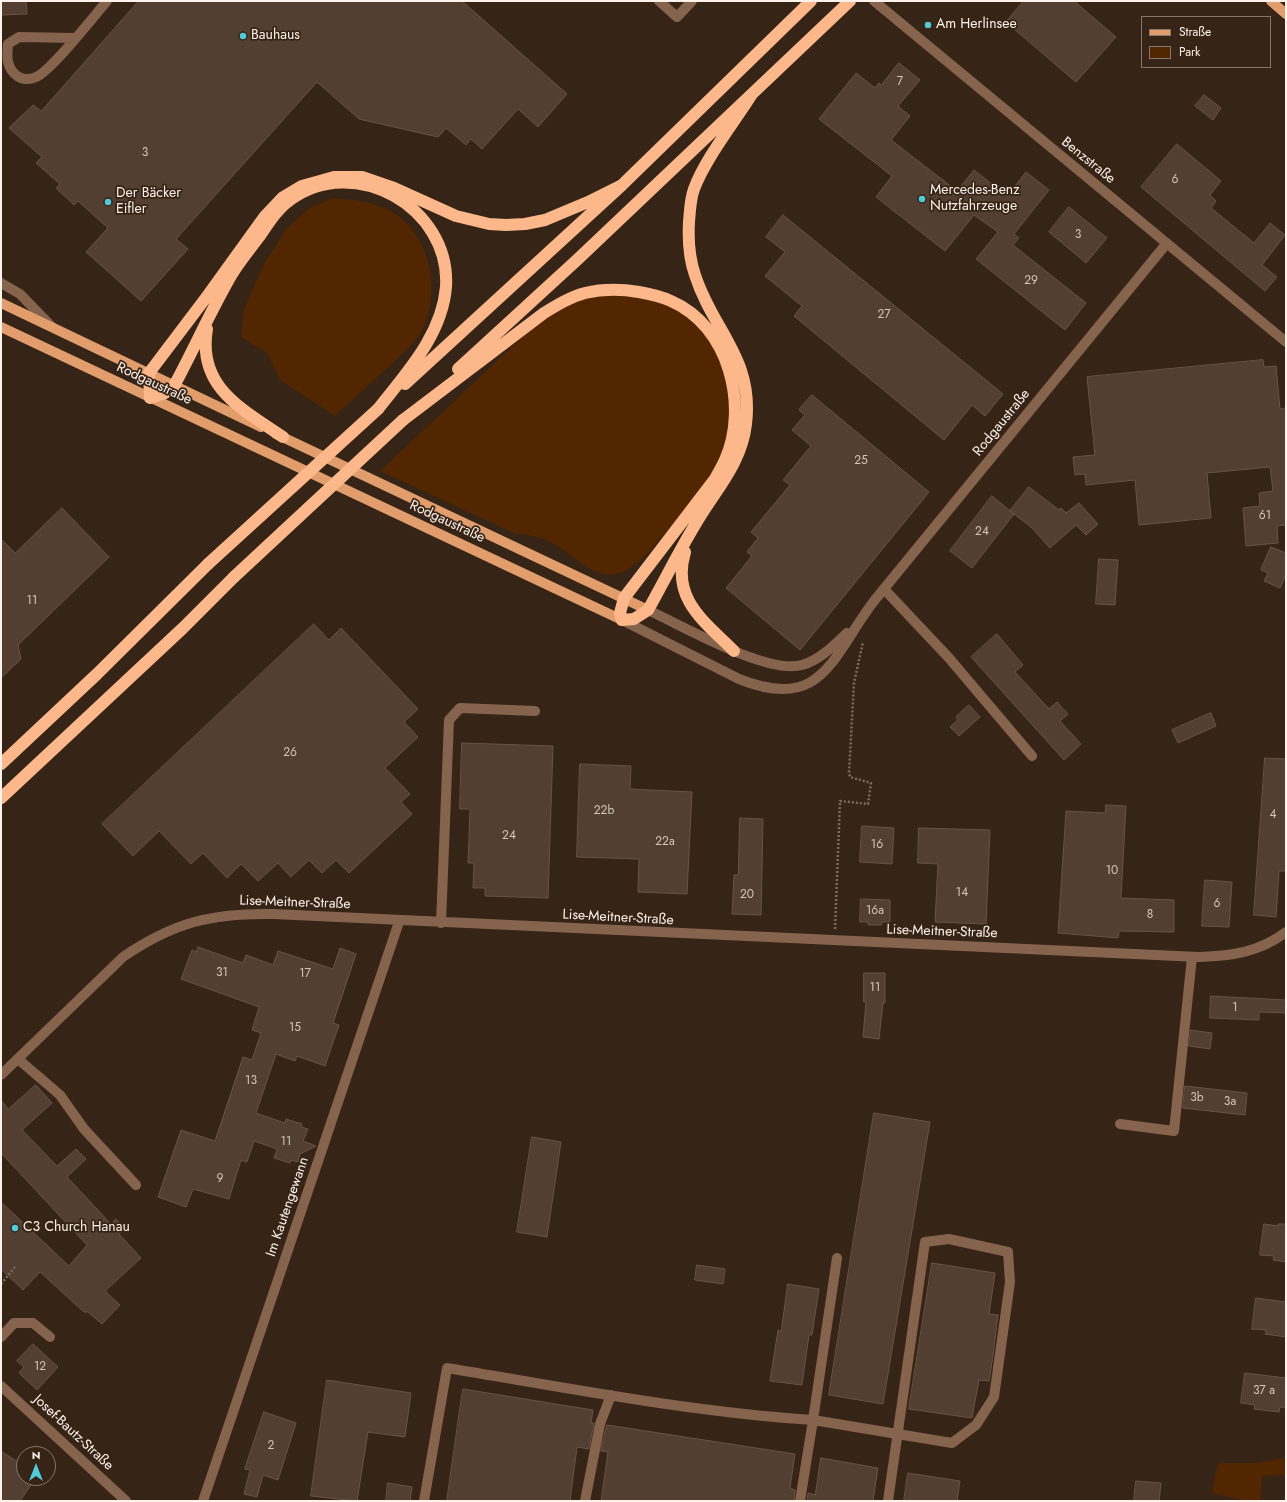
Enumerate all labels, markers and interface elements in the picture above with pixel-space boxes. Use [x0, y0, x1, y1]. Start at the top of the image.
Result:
legend [1141, 16, 1271, 68]
place label: Am Herlinsee [936, 17, 1017, 33]
marker: Am Herlinsee [923, 20, 933, 30]
text: Straße [1179, 23, 1211, 41]
place label: Bauhaus [251, 28, 300, 44]
marker: Bauhaus [238, 31, 248, 41]
text: Park [1179, 43, 1200, 61]
house number: 7 [897, 75, 903, 89]
street label: Benzstraße [1058, 134, 1118, 188]
house number: 3 [142, 146, 148, 160]
house number: 6 [1172, 173, 1178, 187]
place label: Mercedes-Benz Nutzfahrzeuge [930, 183, 1020, 216]
place label: Der Bäcker Eifler [116, 186, 181, 218]
marker: Mercedes-Benz Nutzfahrzeuge [917, 194, 927, 204]
marker: Der Bäcker Eifler [103, 197, 113, 207]
house number: 3 [1075, 228, 1081, 242]
house number: 29 [1024, 274, 1038, 288]
house number: 27 [877, 308, 891, 322]
street label: Rodgaustraße [114, 359, 194, 409]
street label: Rodgaustraße [970, 386, 1034, 460]
house number: 25 [854, 454, 868, 468]
street label: Rodgaustraße [407, 497, 487, 547]
house number: 61 [1259, 509, 1271, 523]
house number: 24 [975, 525, 989, 539]
house number: 11 [27, 594, 37, 608]
house number: 26 [283, 746, 297, 760]
house number: 22b [594, 804, 614, 818]
house number: 4 [1270, 808, 1276, 822]
house number: 24 [502, 829, 516, 843]
house number: 22a [655, 835, 675, 849]
house number: 16 [871, 838, 883, 852]
house number: 10 [1106, 864, 1118, 878]
house number: 14 [956, 886, 968, 900]
house number: 20 [740, 888, 754, 902]
street label: Lise-Meitner-Straße [239, 893, 351, 913]
house number: 6 [1214, 897, 1220, 911]
house number: 16a [866, 904, 884, 918]
street label: Lise-Meitner-Straße [562, 907, 674, 929]
house number: 8 [1147, 908, 1153, 922]
street label: Lise-Meitner-Straße [886, 922, 998, 942]
house number: 31 [216, 966, 228, 980]
house number: 17 [299, 967, 311, 981]
house number: 11 [870, 981, 880, 995]
house number: 1 [1232, 1001, 1238, 1015]
house number: 15 [289, 1021, 301, 1035]
house number: 13 [245, 1074, 257, 1088]
house number: 3b [1190, 1091, 1204, 1105]
house number: 3a [1224, 1095, 1236, 1109]
house number: 11 [281, 1135, 291, 1149]
street label: Im Kautengewann [263, 1155, 313, 1259]
house number: 9 [217, 1172, 223, 1186]
place label: C3 Church Hanau [23, 1220, 130, 1236]
marker: C3 Church Hanau [10, 1223, 20, 1233]
house number: 12 [34, 1360, 46, 1374]
house number: 37 a [1253, 1384, 1275, 1398]
street label: Josef-Bautz-Straße [30, 1392, 116, 1474]
house number: 2 [268, 1439, 274, 1453]
north arrow [16, 1446, 56, 1486]
text: N [32, 1447, 40, 1463]

